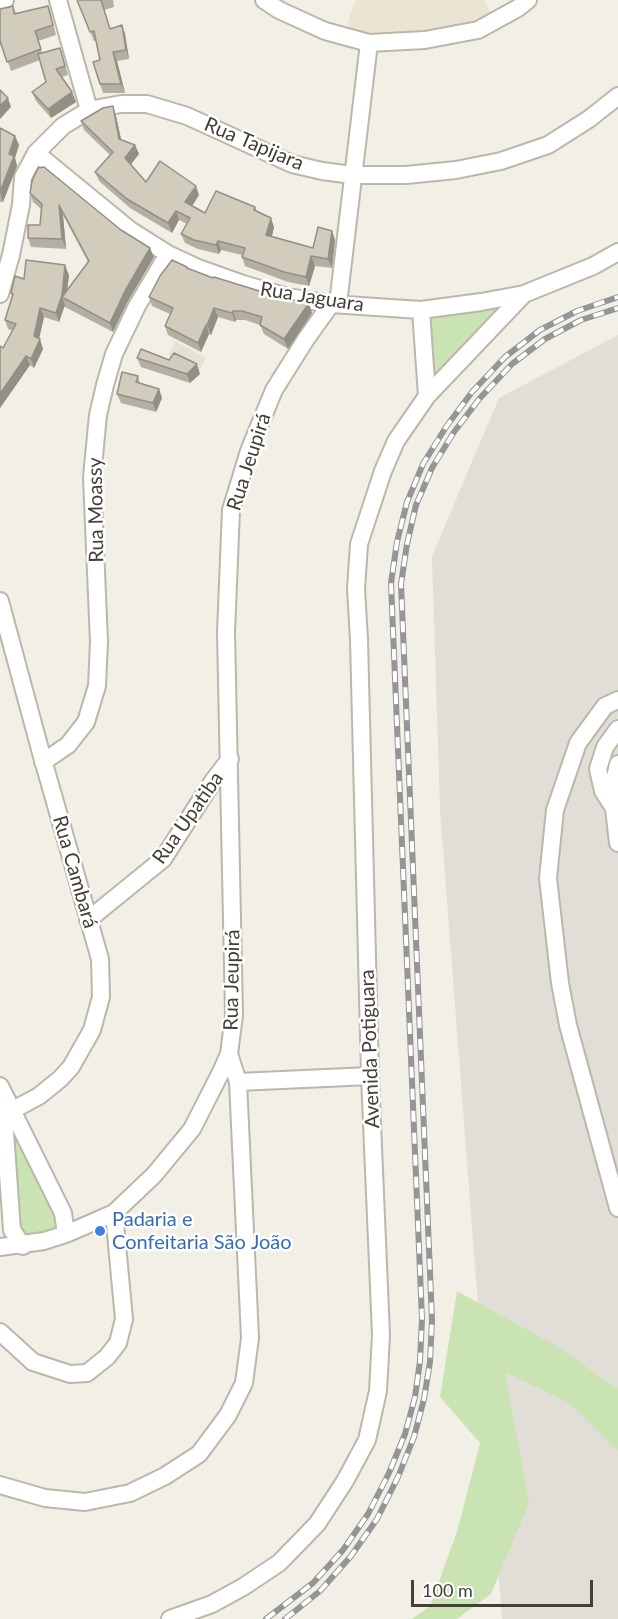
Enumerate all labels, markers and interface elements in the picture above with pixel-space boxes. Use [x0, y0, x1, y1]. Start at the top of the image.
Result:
street label: Rua Tapijara [201, 112, 307, 176]
street label: Rua Jaguara [258, 277, 366, 317]
street label: Rua Jeupirá [222, 410, 276, 514]
street label: Rua Moassy [83, 457, 109, 563]
street label: Rua Upatiba [147, 767, 229, 869]
street label: Rua Cambará [47, 813, 103, 931]
street label: Rua Jeupirá [219, 929, 245, 1031]
street label: Avenida Potiguara [355, 969, 385, 1129]
place label: Padaria e Confeitaria São João [112, 1208, 292, 1255]
marker: Padaria e Confeitaria São João [93, 1224, 107, 1238]
scale bar [414, 1568, 596, 1606]
text: 100 m [422, 1579, 473, 1601]

